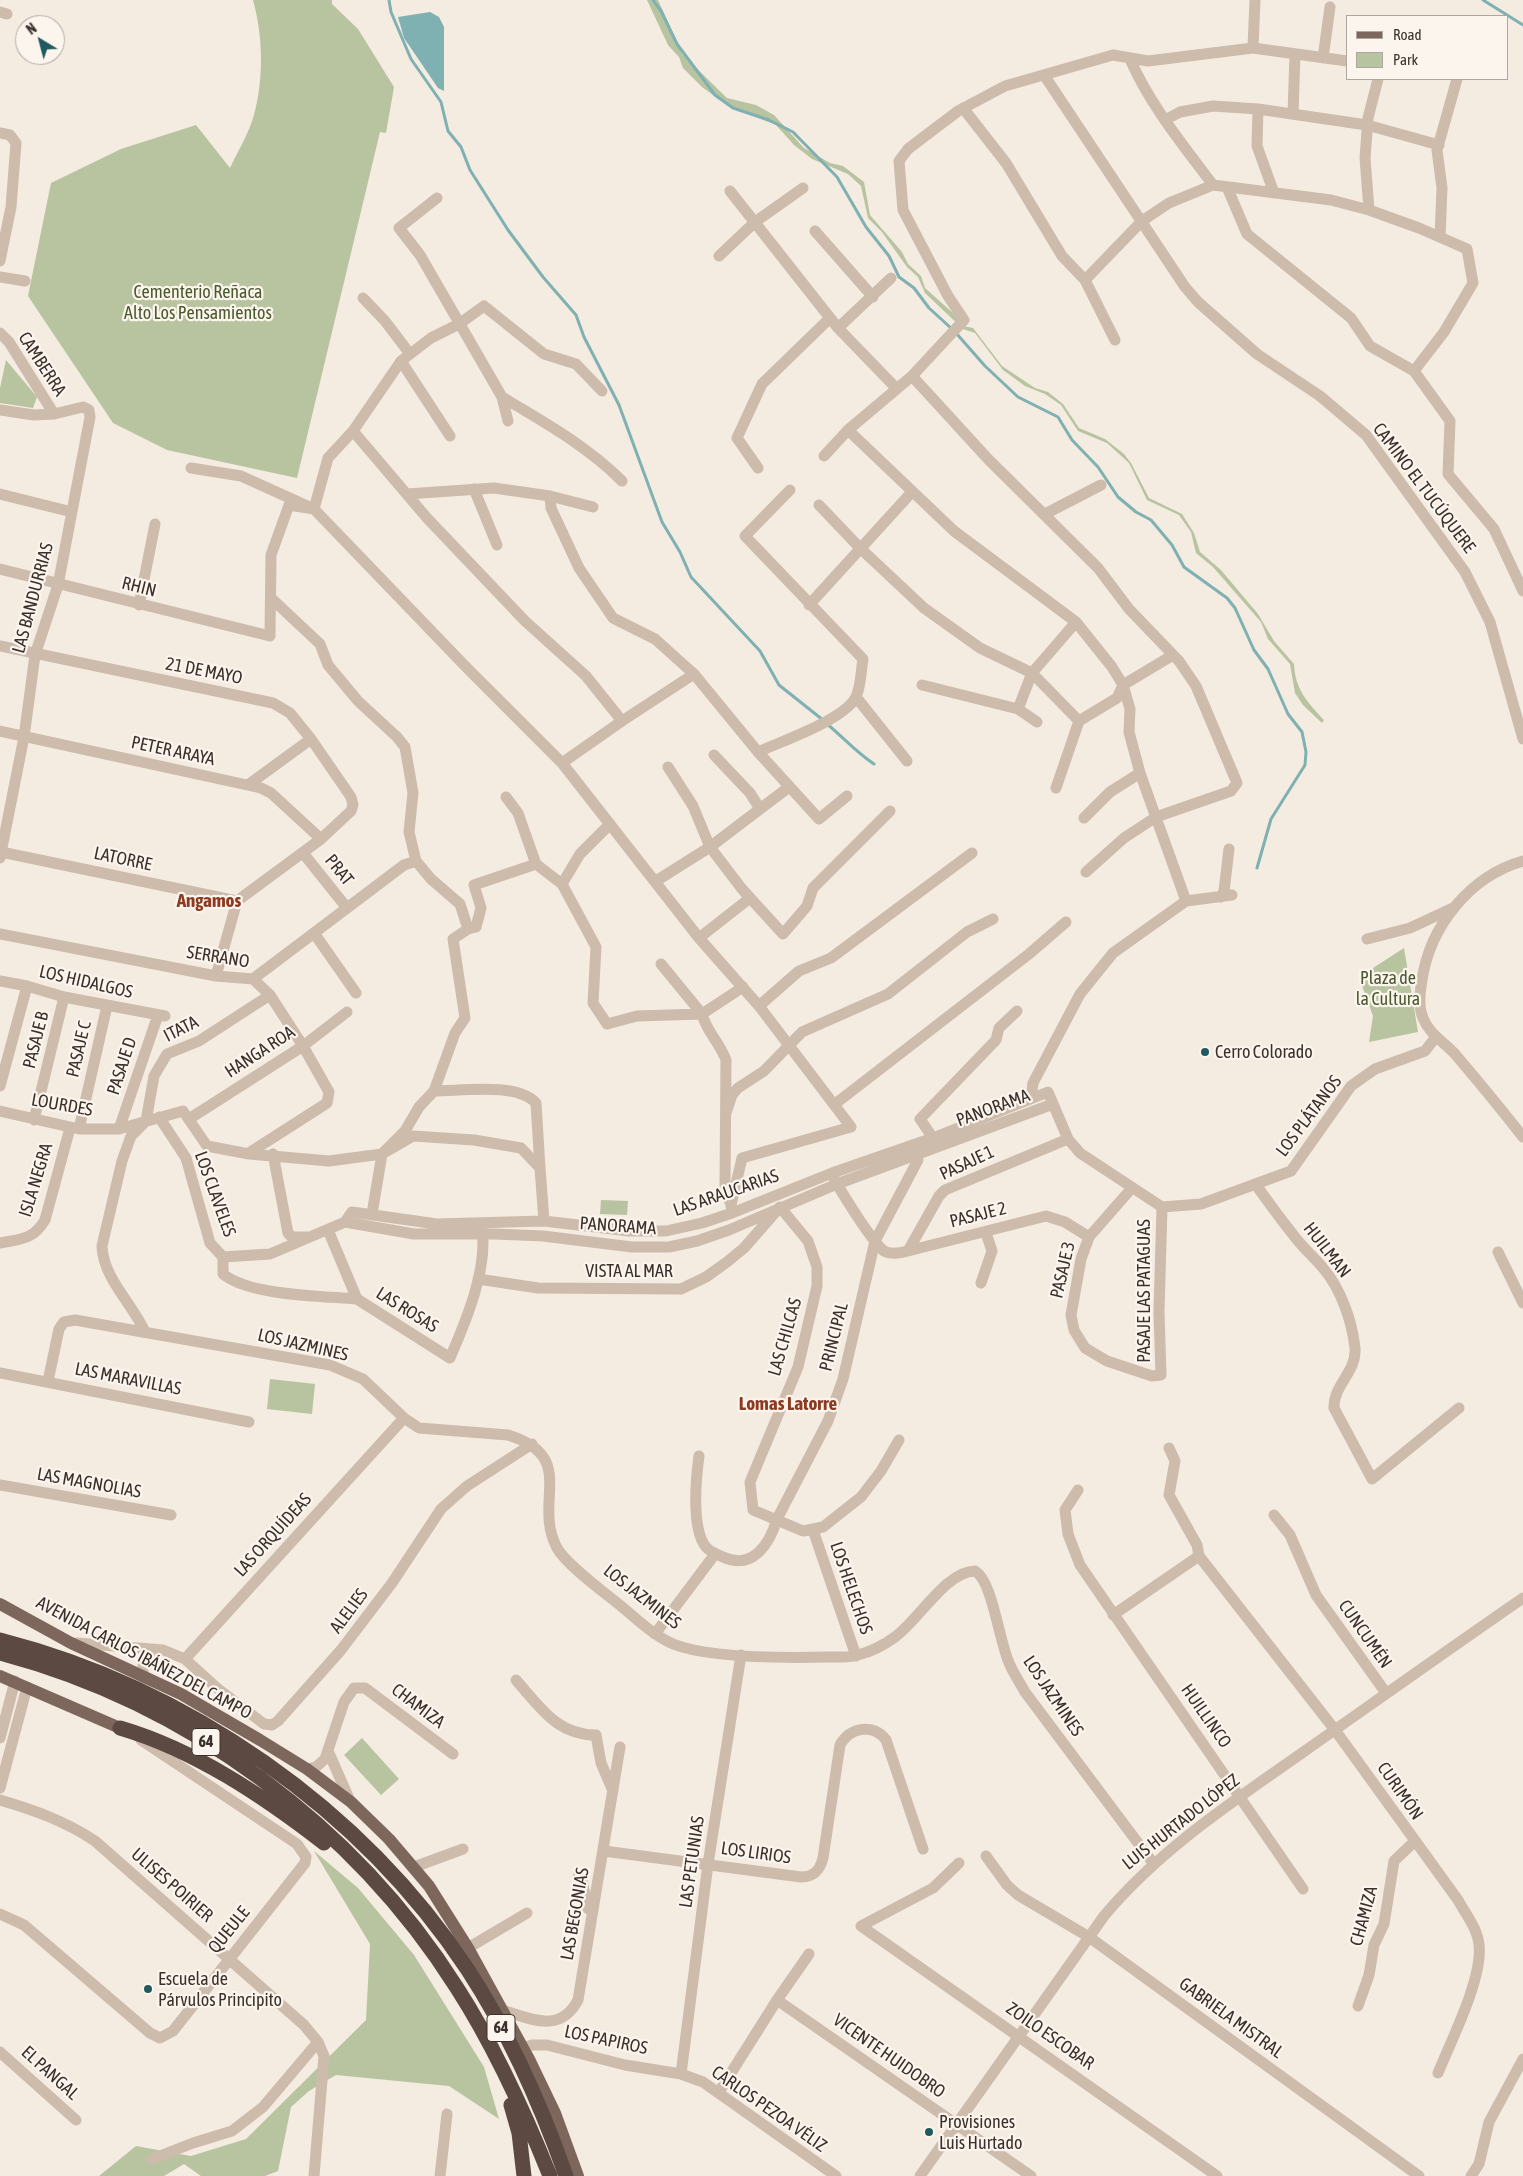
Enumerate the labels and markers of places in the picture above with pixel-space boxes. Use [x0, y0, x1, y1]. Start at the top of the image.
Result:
place label: Cerro Colorado [1215, 1041, 1313, 1063]
marker: Cerro Colorado [1199, 1046, 1211, 1058]
place label: Escuela de Párvulos Principito [158, 1968, 282, 2010]
marker: Escuela de Párvulos Principito [142, 1983, 154, 1995]
place label: Provisiones Luis Hurtado [939, 2111, 1022, 2154]
marker: Provisiones Luis Hurtado [923, 2126, 935, 2138]

